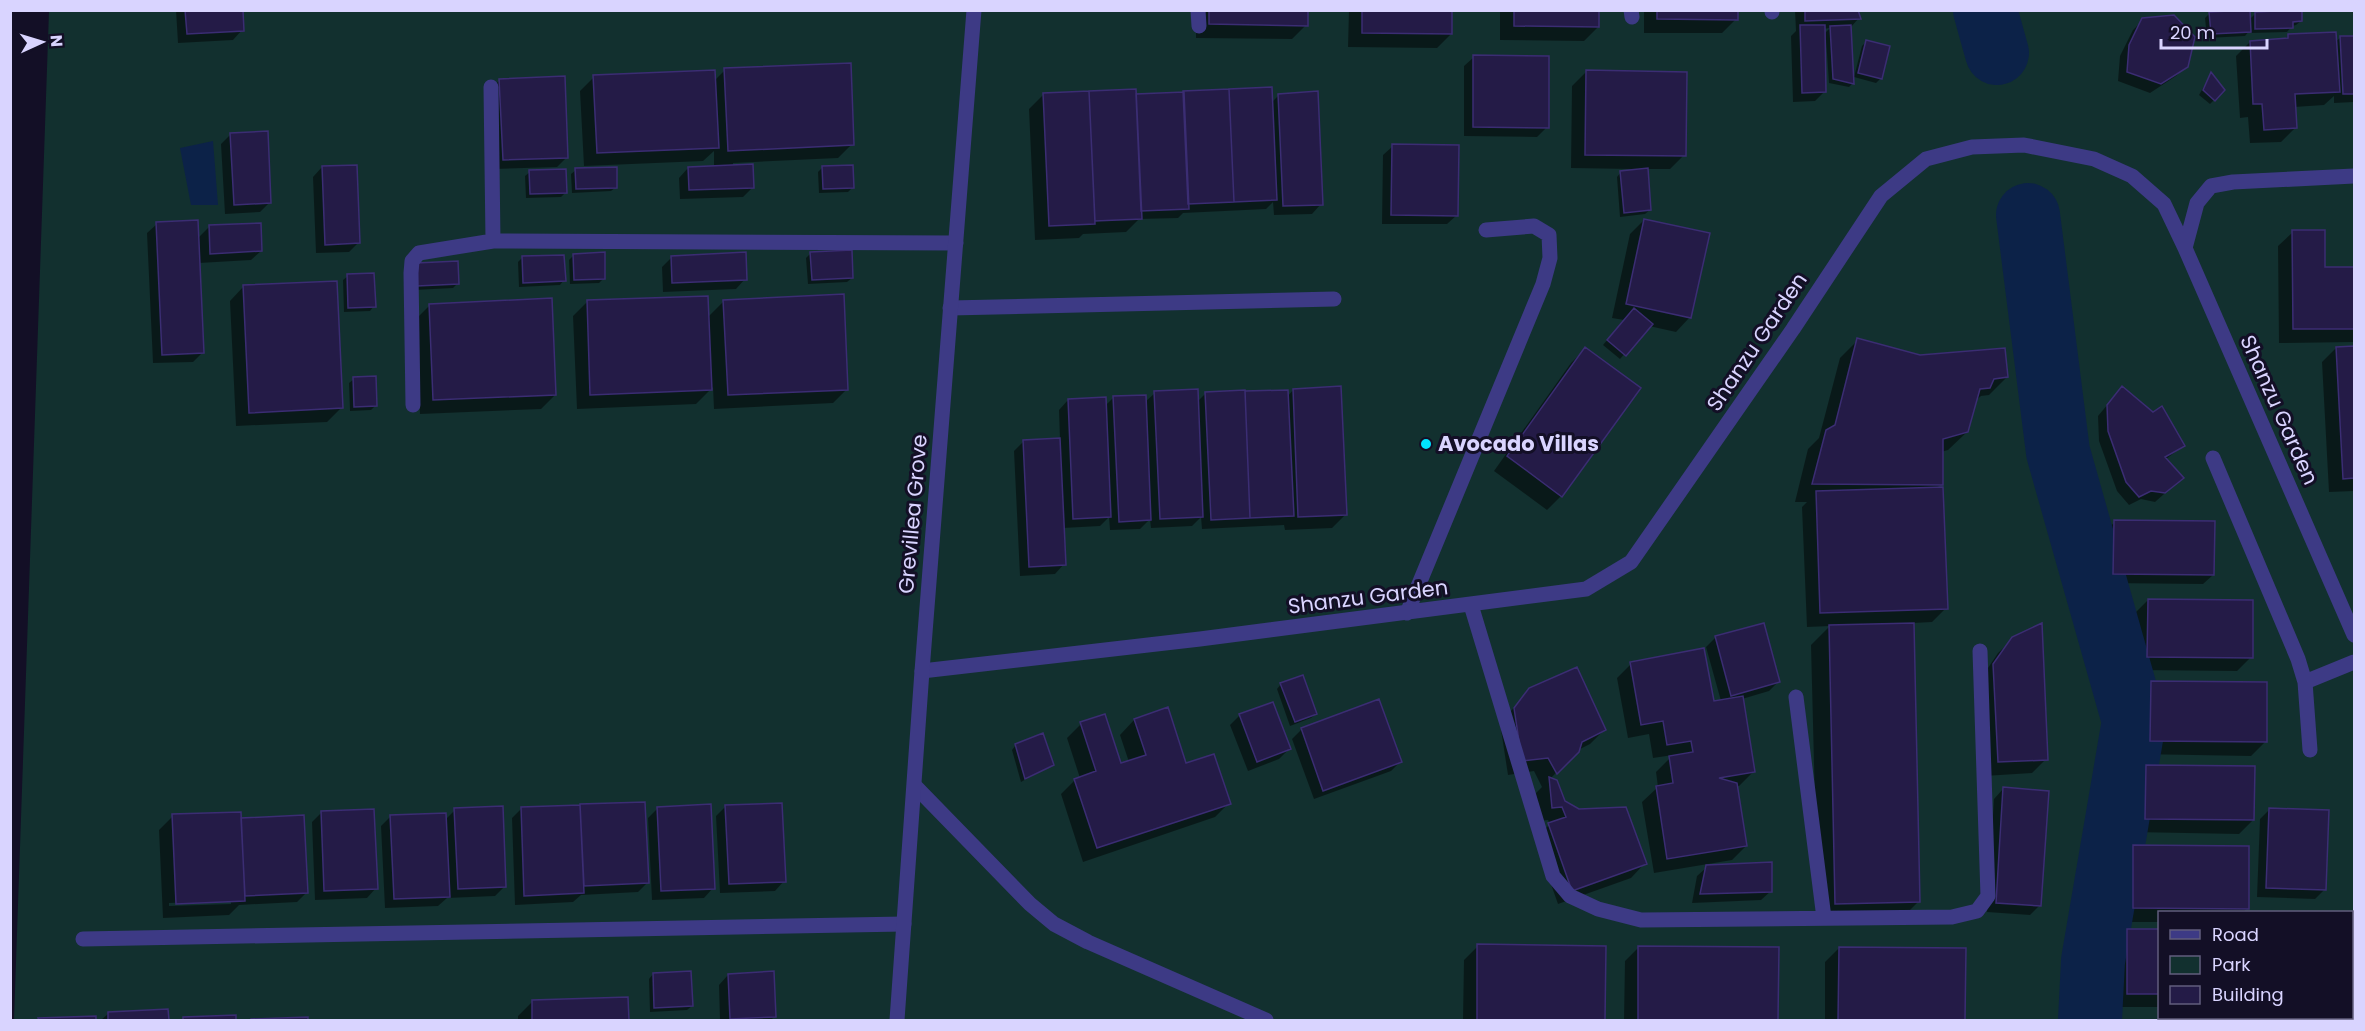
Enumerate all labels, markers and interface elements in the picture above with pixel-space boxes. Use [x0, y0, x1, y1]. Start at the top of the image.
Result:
north arrow [12, 12, 72, 72]
scale bar [2161, 12, 2268, 50]
text: 20 m [2170, 20, 2215, 45]
text: N [45, 34, 68, 48]
street label: Shanzu Garden [1700, 267, 1814, 417]
street label: Shanzu Garden [2233, 330, 2325, 489]
place label: Avocado Villas [1438, 429, 1599, 458]
street label: Grevillea Grove [891, 433, 934, 595]
marker: Avocado Villas [1419, 437, 1433, 451]
street label: Shanzu Garden [1286, 572, 1450, 621]
legend [2158, 911, 2353, 1019]
text: Road [2212, 922, 2259, 947]
text: Park [2212, 952, 2251, 977]
text: Building [2212, 982, 2284, 1007]

